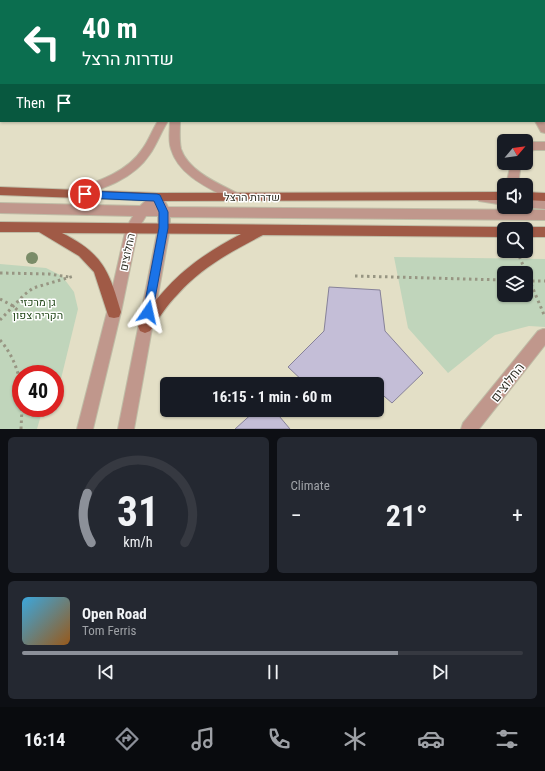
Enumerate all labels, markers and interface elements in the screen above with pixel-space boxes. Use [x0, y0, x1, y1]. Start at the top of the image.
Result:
text: 40 m [82, 12, 138, 45]
icon: left [16, 16, 68, 68]
text: שדרות הרצל [82, 48, 174, 69]
icon: arrive [53, 92, 75, 114]
text: Then [16, 94, 45, 112]
north arrow [497, 134, 533, 170]
map controls [497, 134, 533, 302]
pin [68, 177, 102, 211]
button: sound [497, 178, 533, 214]
icon: arrive [74, 183, 96, 205]
street label: שדרות הרצל [224, 191, 280, 204]
button: search [497, 222, 533, 258]
street label: החלוצים [117, 232, 138, 272]
button: layers [497, 266, 533, 302]
position arrow [127, 291, 169, 333]
park label: גן מרכזי הקריה צפון [13, 296, 63, 322]
street label: החלוצים [488, 360, 527, 405]
speed limit sign: 40 [12, 365, 64, 417]
text: 16:15 · 1 min · 60 m [212, 388, 332, 406]
text: Climate [291, 478, 330, 493]
text: 31 [117, 487, 159, 536]
text: 21° [386, 498, 428, 533]
text: − [291, 503, 302, 528]
text: + [512, 503, 523, 528]
text: km/h [124, 534, 153, 550]
text: Open Road [82, 605, 147, 623]
text: Tom Ferris [82, 623, 136, 638]
icon: previous [95, 661, 117, 683]
icon: pause [262, 661, 284, 683]
icon: next [429, 661, 451, 683]
icon: directions [113, 725, 141, 753]
icon: music [189, 725, 217, 753]
icon: phone [265, 725, 293, 753]
icon: climate [341, 725, 369, 753]
icon: car [417, 725, 445, 753]
icon: filters [493, 725, 521, 753]
text: 16:14 [24, 729, 65, 750]

